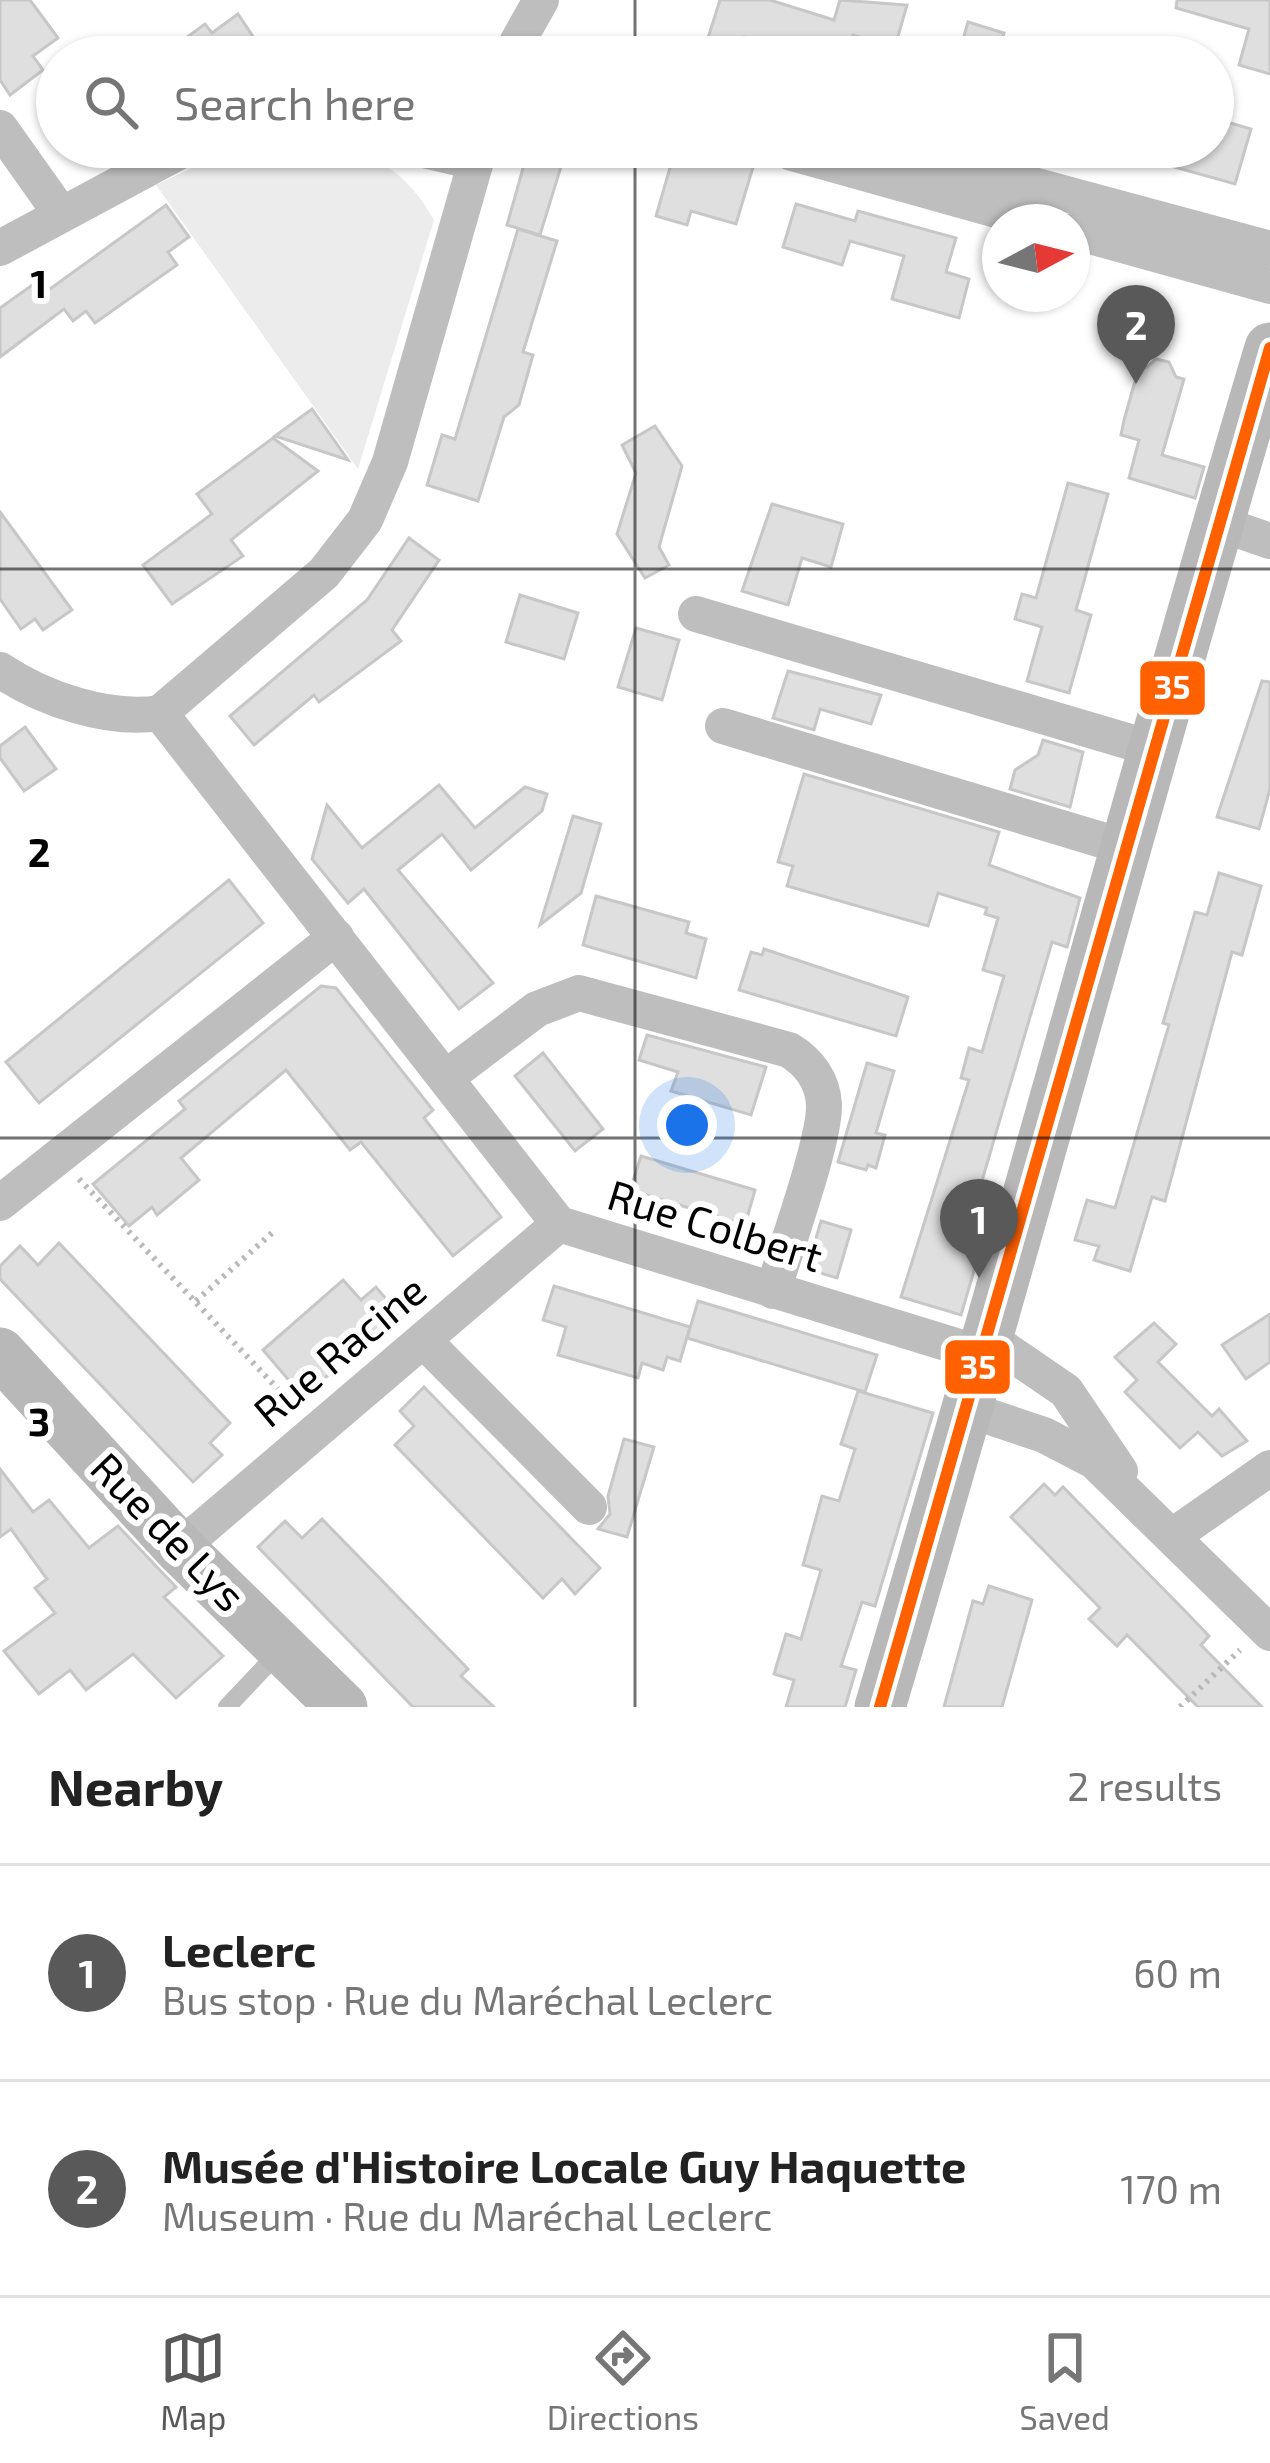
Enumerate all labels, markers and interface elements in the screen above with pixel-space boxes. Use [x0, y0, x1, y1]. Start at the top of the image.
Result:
search box [36, 36, 1234, 168]
icon: search [78, 69, 144, 135]
text: Search here [174, 75, 416, 129]
north arrow [982, 204, 1090, 312]
text: 1 [31, 259, 47, 306]
pin: 2 [1097, 285, 1175, 384]
line badge: 35 [1138, 659, 1207, 717]
text: 35 [1154, 666, 1190, 706]
text: 2 [28, 828, 50, 875]
your location [657, 1095, 717, 1155]
street label: Rue Colbert [602, 1168, 829, 1280]
pin: 1 [940, 1179, 1018, 1278]
street label: Rue Racine [243, 1263, 435, 1436]
line badge: 35 [943, 1338, 1012, 1396]
text: 35 [960, 1346, 996, 1386]
text: 3 [28, 1397, 50, 1444]
street label: Rue de Lys [82, 1441, 257, 1620]
text: Nearby [48, 1755, 223, 1816]
text: 2 results [1067, 1762, 1222, 1809]
text: Leclerc [162, 1922, 316, 1976]
text: 1 [79, 1949, 95, 1996]
text: 60 m [1133, 1949, 1222, 1996]
text: Bus stop · Rue du Maréchal Leclerc [162, 1976, 773, 2023]
text: Musée d'Histoire Locale Guy Haquette [162, 2138, 966, 2192]
text: 2 [76, 2165, 98, 2212]
text: 170 m [1120, 2165, 1222, 2212]
text: Museum · Rue du Maréchal Leclerc [162, 2192, 772, 2239]
tab: Map [160, 2325, 226, 2437]
tab: Directions [547, 2325, 699, 2437]
tab: Saved [1019, 2325, 1110, 2437]

